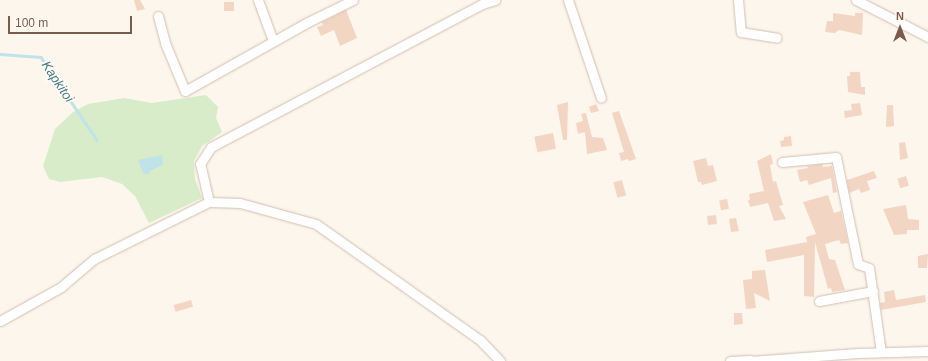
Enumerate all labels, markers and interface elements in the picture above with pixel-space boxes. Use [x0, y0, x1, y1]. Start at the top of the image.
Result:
scale bar [10, 8, 134, 34]
north arrow [880, 8, 920, 48]
text: N [896, 10, 904, 22]
text: 100 m [15, 16, 48, 30]
water label: Kapkitoi [38, 58, 76, 106]

